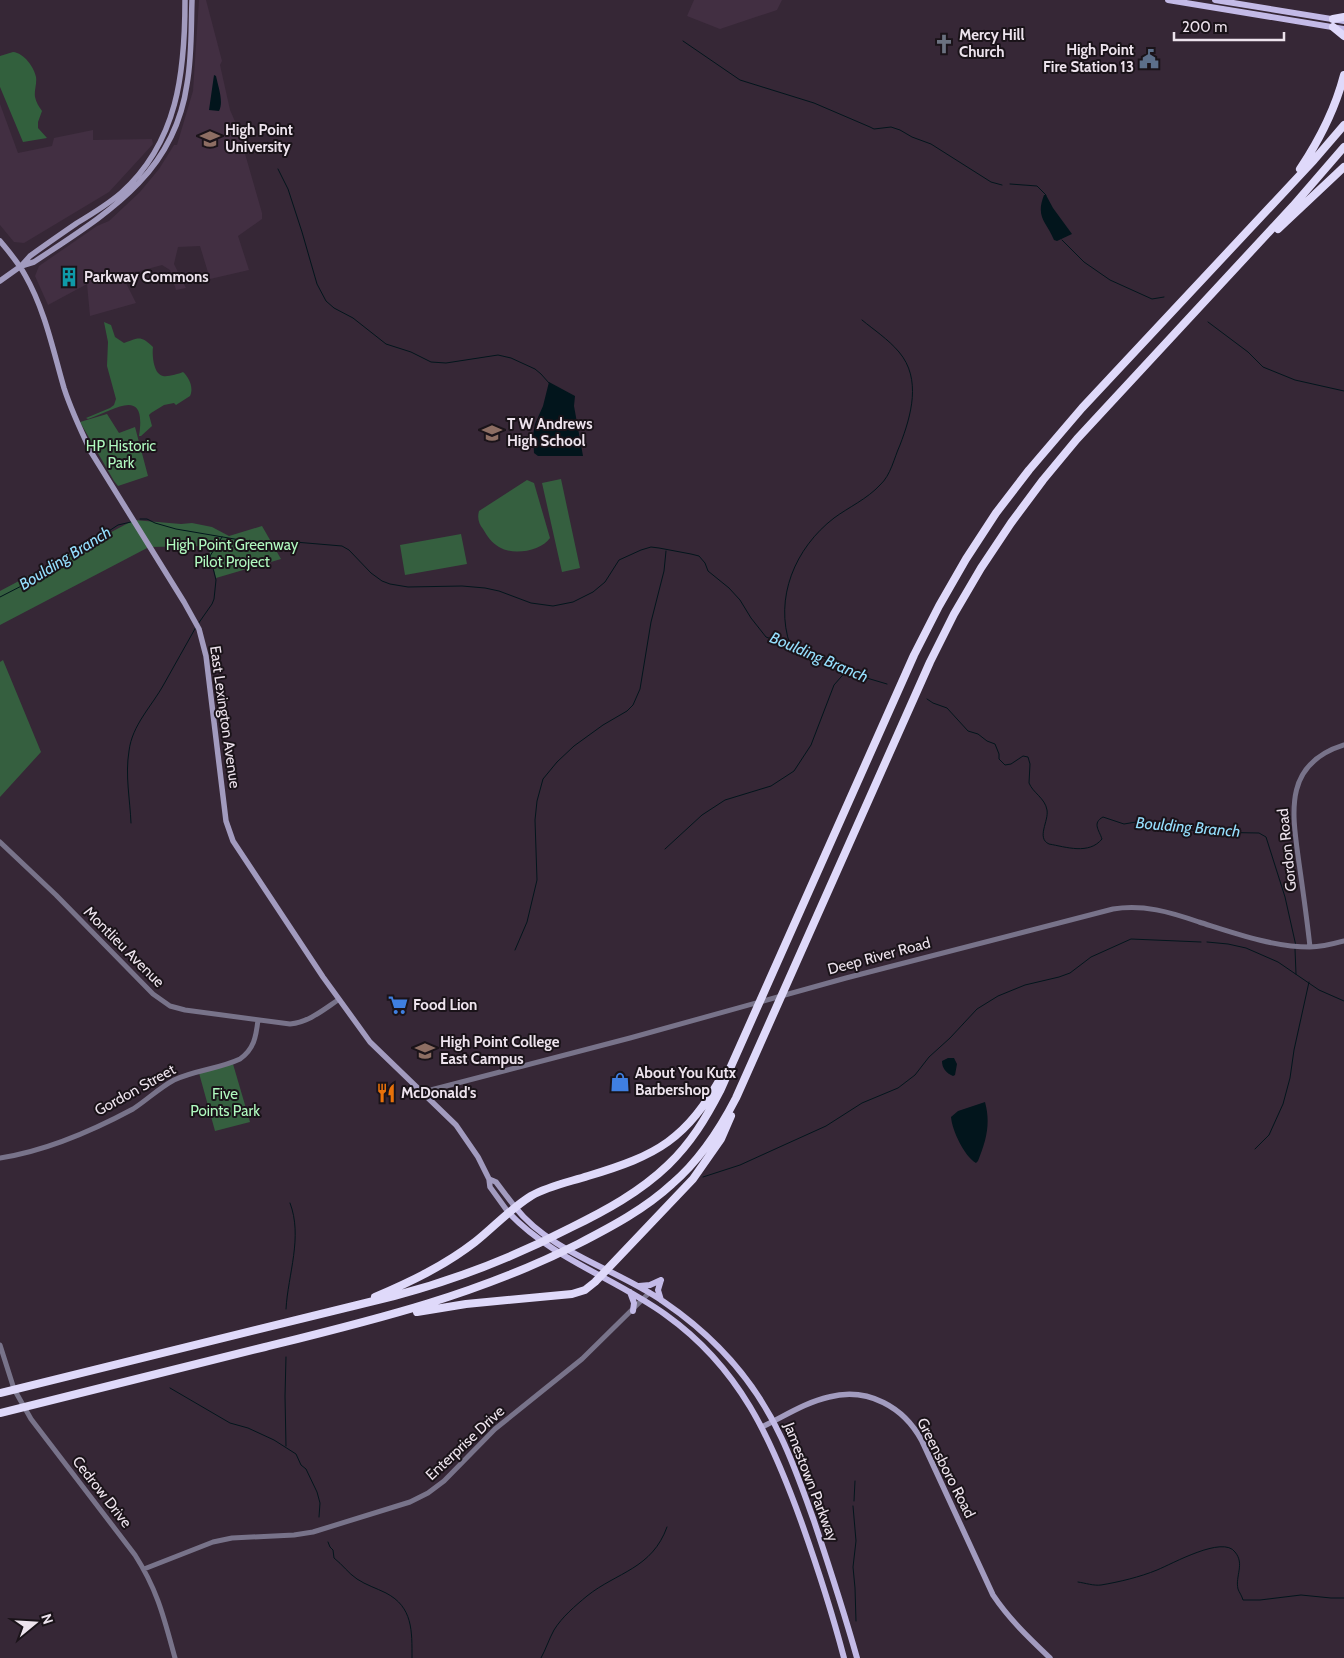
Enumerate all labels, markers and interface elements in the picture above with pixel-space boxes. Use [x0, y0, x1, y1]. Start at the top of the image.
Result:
scale bar [1174, 10, 1284, 42]
text: 200 m [1182, 18, 1227, 36]
place label: Mercy Hill Church [959, 26, 1024, 61]
church icon: Mercy Hill Church [933, 33, 955, 55]
place label: High Point Fire Station 13 [1043, 41, 1134, 76]
public building icon: High Point Fire Station 13 [1138, 48, 1160, 70]
place label: High Point University [225, 121, 293, 156]
school or university icon: High Point University [199, 128, 221, 150]
building icon: Parkway Commons [58, 266, 80, 288]
place label: Parkway Commons [84, 268, 209, 286]
place label: T W Andrews High School [507, 415, 593, 450]
school or university icon: T W Andrews High School [481, 422, 503, 444]
park label: HP Historic Park [86, 437, 156, 472]
water label: Boulding Branch [16, 522, 114, 594]
park label: High Point Greenway Pilot Project [166, 536, 299, 571]
water label: Boulding Branch [767, 628, 871, 686]
street label: East Lexington Avenue [206, 645, 244, 790]
street label: Gordon Road [1274, 807, 1300, 893]
water label: Boulding Branch [1135, 813, 1241, 841]
street label: Montlieu Avenue [80, 903, 168, 991]
street label: Deep River Road [826, 934, 932, 978]
supermarket icon: Food Lion [387, 994, 409, 1016]
place label: Food Lion [413, 996, 477, 1014]
place label: High Point College East Campus [440, 1033, 560, 1068]
school or university icon: High Point College East Campus [414, 1040, 436, 1062]
street label: Gordon Street [91, 1060, 179, 1120]
place label: About You Kutx Barbershop [635, 1064, 737, 1099]
shop icon: About You Kutx Barbershop [609, 1071, 631, 1093]
restaurant icon: McDonald's [375, 1082, 397, 1104]
place label: McDonald's [401, 1084, 476, 1102]
park label: Five Points Park [190, 1085, 260, 1120]
street label: Enterprise Drive [422, 1402, 508, 1484]
street label: Greensboro Road [913, 1415, 979, 1521]
street label: Jamestown Parkway [780, 1419, 842, 1544]
street label: Cedrow Drive [69, 1453, 136, 1532]
north arrow [10, 1598, 60, 1648]
text: N [37, 1611, 57, 1626]

